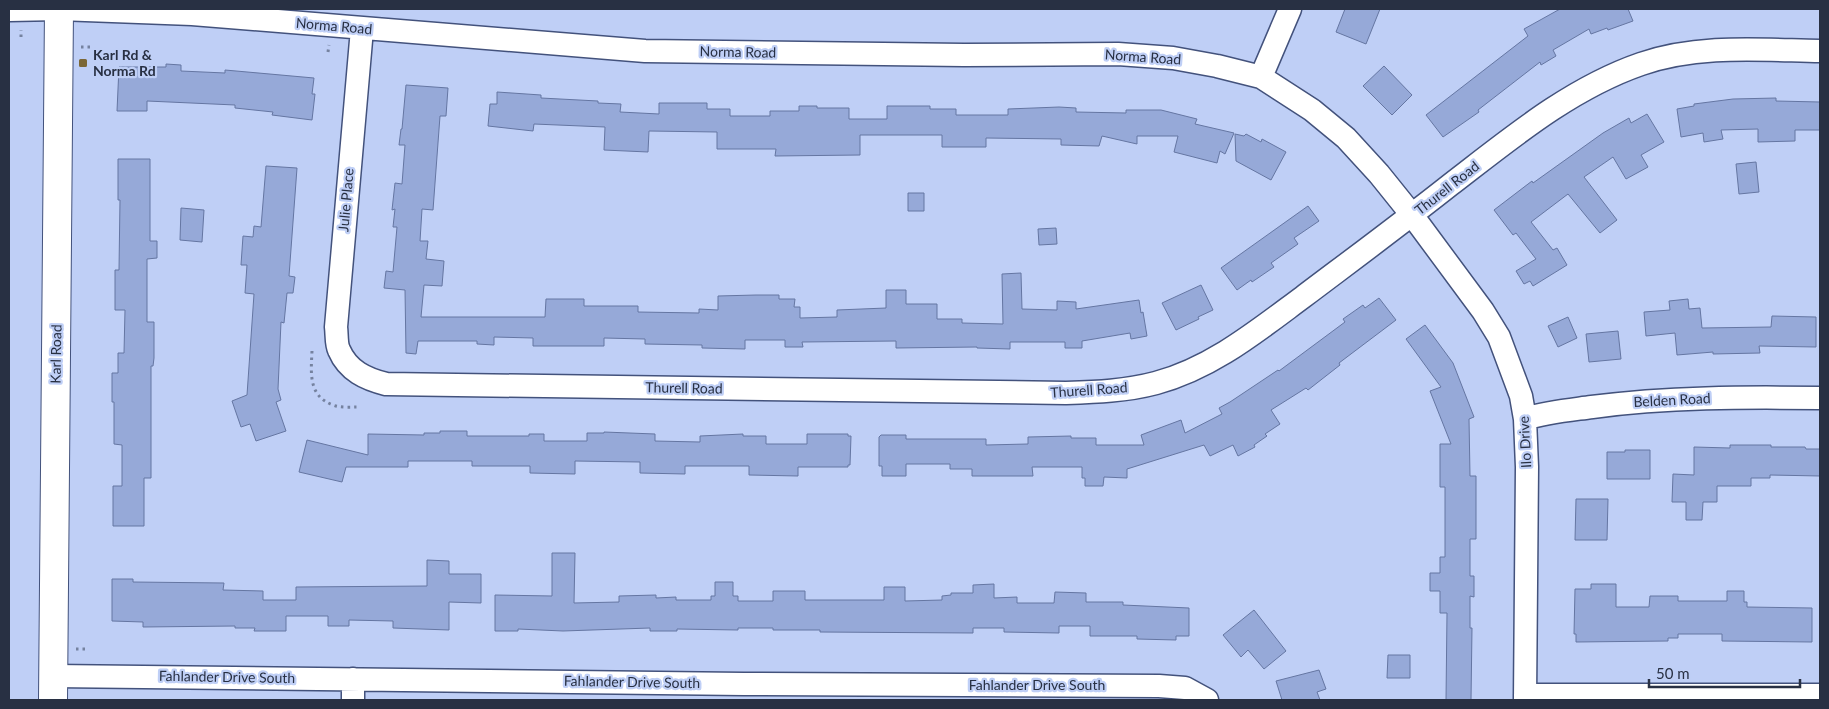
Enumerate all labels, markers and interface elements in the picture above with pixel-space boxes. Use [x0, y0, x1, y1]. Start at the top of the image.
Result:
street label: Norma Road [295, 14, 373, 37]
street label: Norma Road [700, 42, 776, 61]
street label: Norma Road [1104, 45, 1182, 68]
place label: Karl Rd & Norma Rd [93, 46, 156, 79]
marker: Karl Rd & Norma Rd [77, 57, 89, 69]
street label: Thurell Road [1411, 157, 1482, 218]
street label: Julie Place [334, 167, 357, 232]
street label: Karl Road [46, 324, 65, 384]
street label: Thurell Road [645, 378, 723, 397]
street label: Thurell Road [1050, 378, 1128, 401]
street label: Belden Road [1633, 389, 1711, 410]
street label: Ilo Drive [1515, 416, 1534, 468]
scale bar [1649, 656, 1800, 688]
text: 50 m [1656, 664, 1690, 682]
street label: Fahlander Drive South [159, 667, 295, 686]
street label: Fahlander Drive South [564, 672, 700, 691]
street label: Fahlander Drive South [969, 676, 1105, 693]

